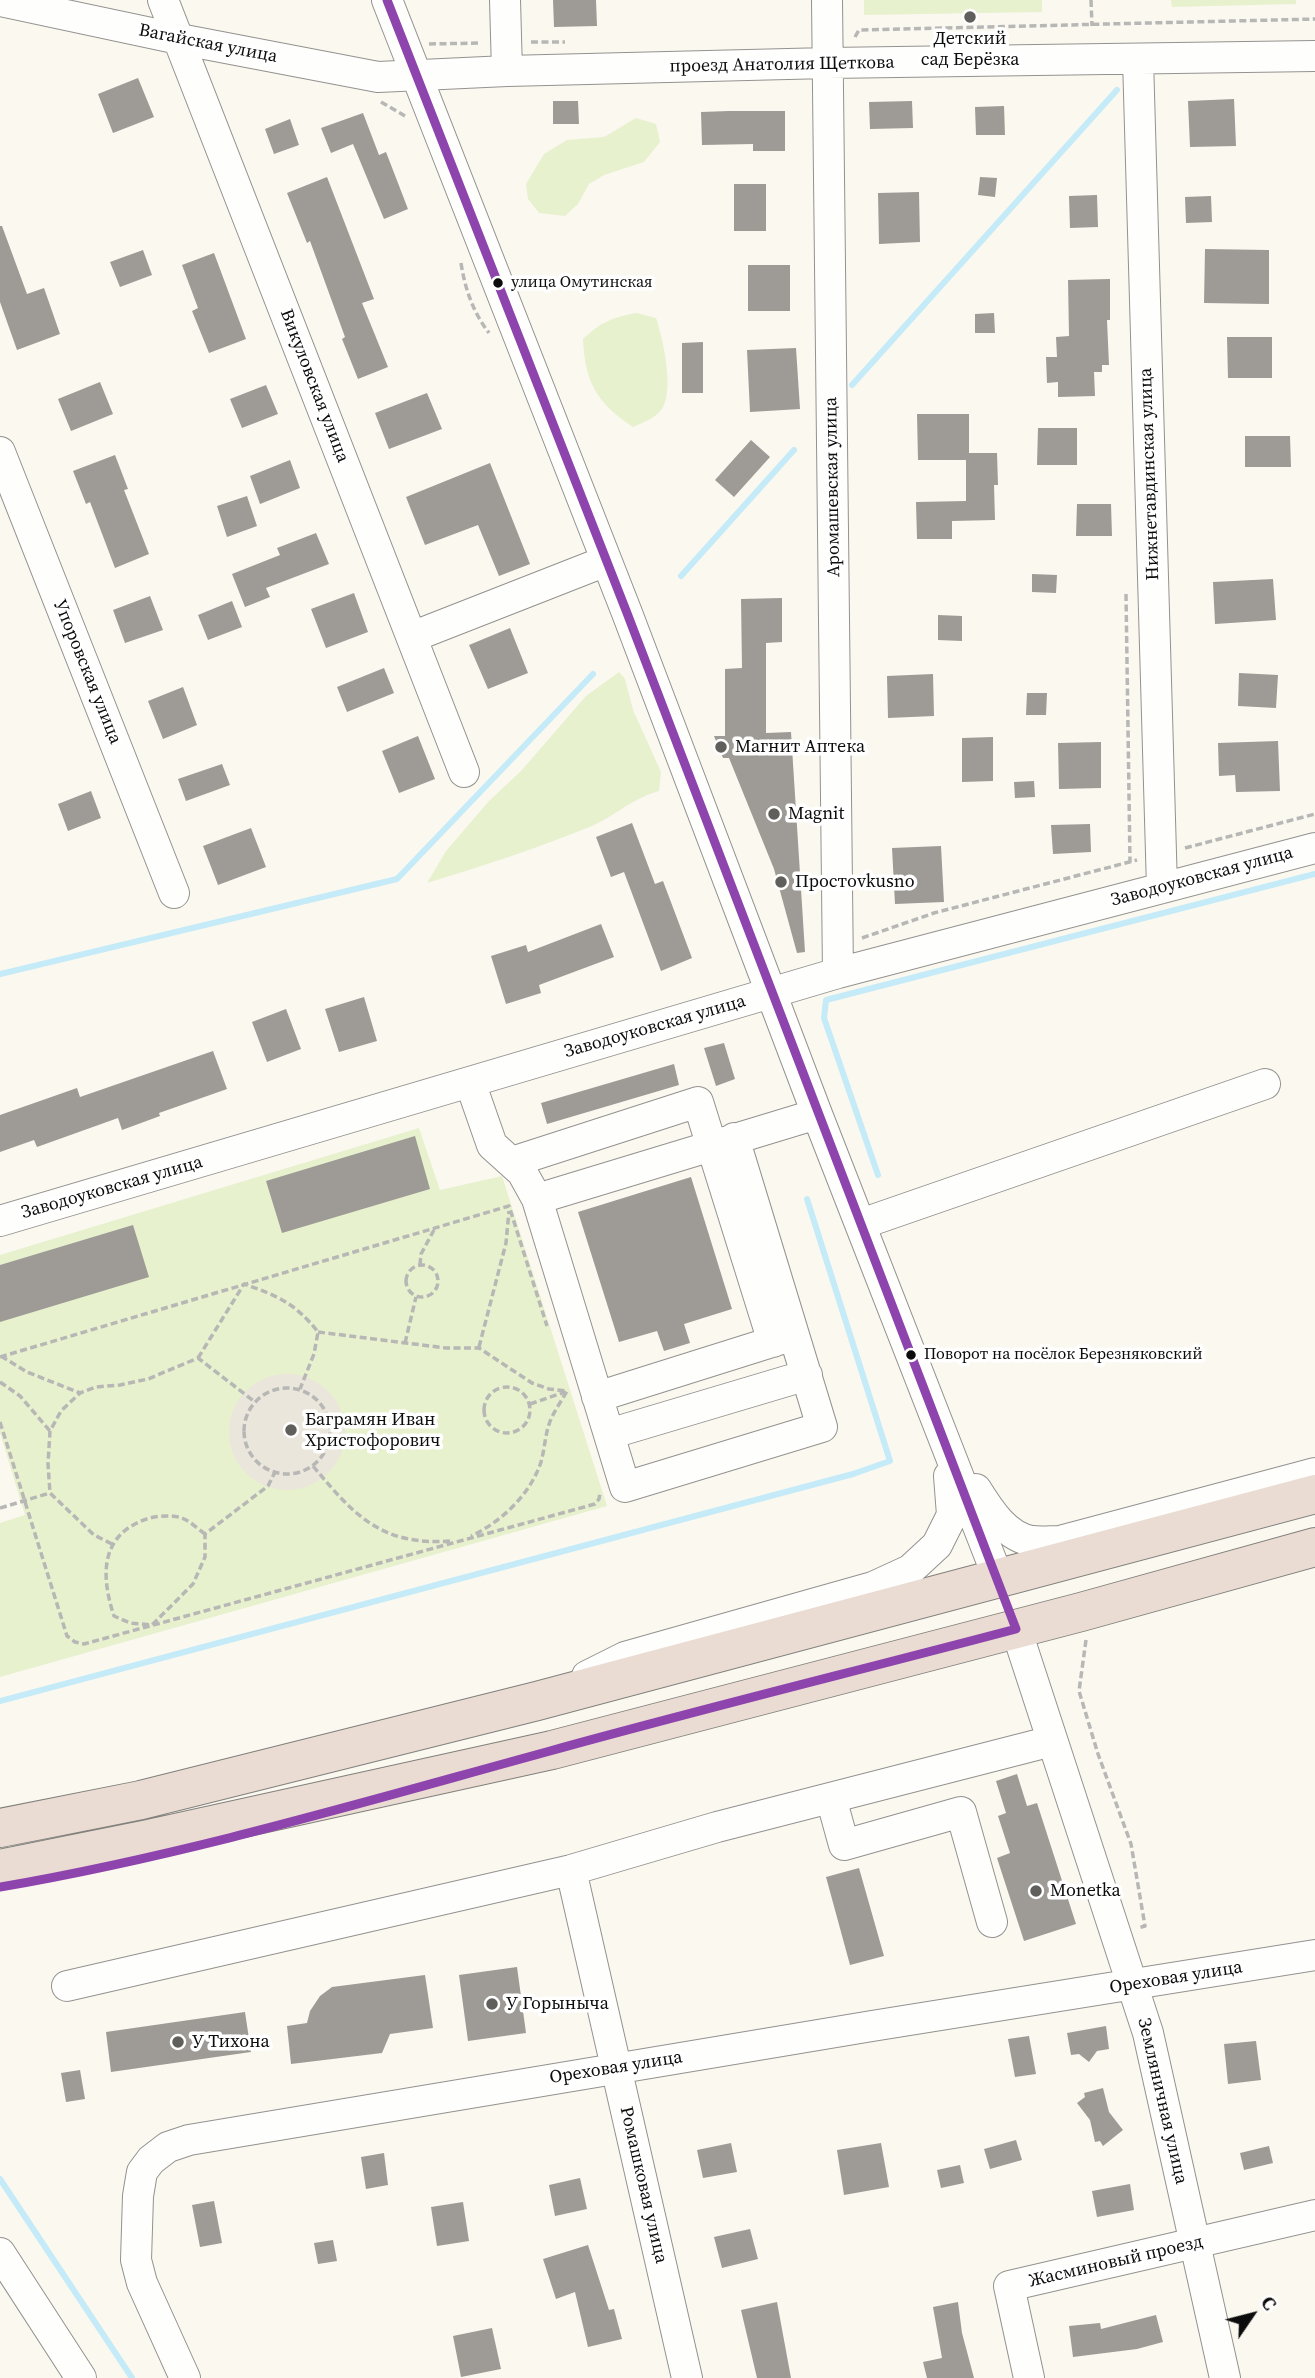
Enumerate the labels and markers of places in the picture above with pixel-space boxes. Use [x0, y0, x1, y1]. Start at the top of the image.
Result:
marker: Детский сад Берёзка [962, 9, 978, 25]
place label: Детский сад Берёзка [921, 28, 1019, 70]
place label: улица Омутинская [511, 273, 653, 293]
marker: улица Омутинская [491, 276, 505, 290]
place label: Магнит Аптека [735, 736, 865, 758]
marker: Магнит Аптека [713, 739, 729, 755]
place label: Magnit [788, 803, 844, 825]
marker: Magnit [766, 806, 782, 822]
place label: Простоvkusno [795, 871, 915, 893]
marker: Простоvkusno [773, 874, 789, 890]
place label: Поворот на посёлок Березняковский [924, 1345, 1203, 1365]
marker: Поворот на посёлок Березняковский [904, 1348, 918, 1362]
place label: Баграмян Иван Христофорович [305, 1409, 440, 1452]
marker: Баграмян Иван Христофорович [283, 1422, 299, 1438]
place label: Monetka [1050, 1880, 1121, 1902]
marker: Monetka [1028, 1883, 1044, 1899]
place label: У Горыныча [506, 1993, 609, 2015]
marker: У Горыныча [484, 1996, 500, 2012]
place label: У Тихона [192, 2031, 270, 2053]
marker: У Тихона [170, 2034, 186, 2050]

